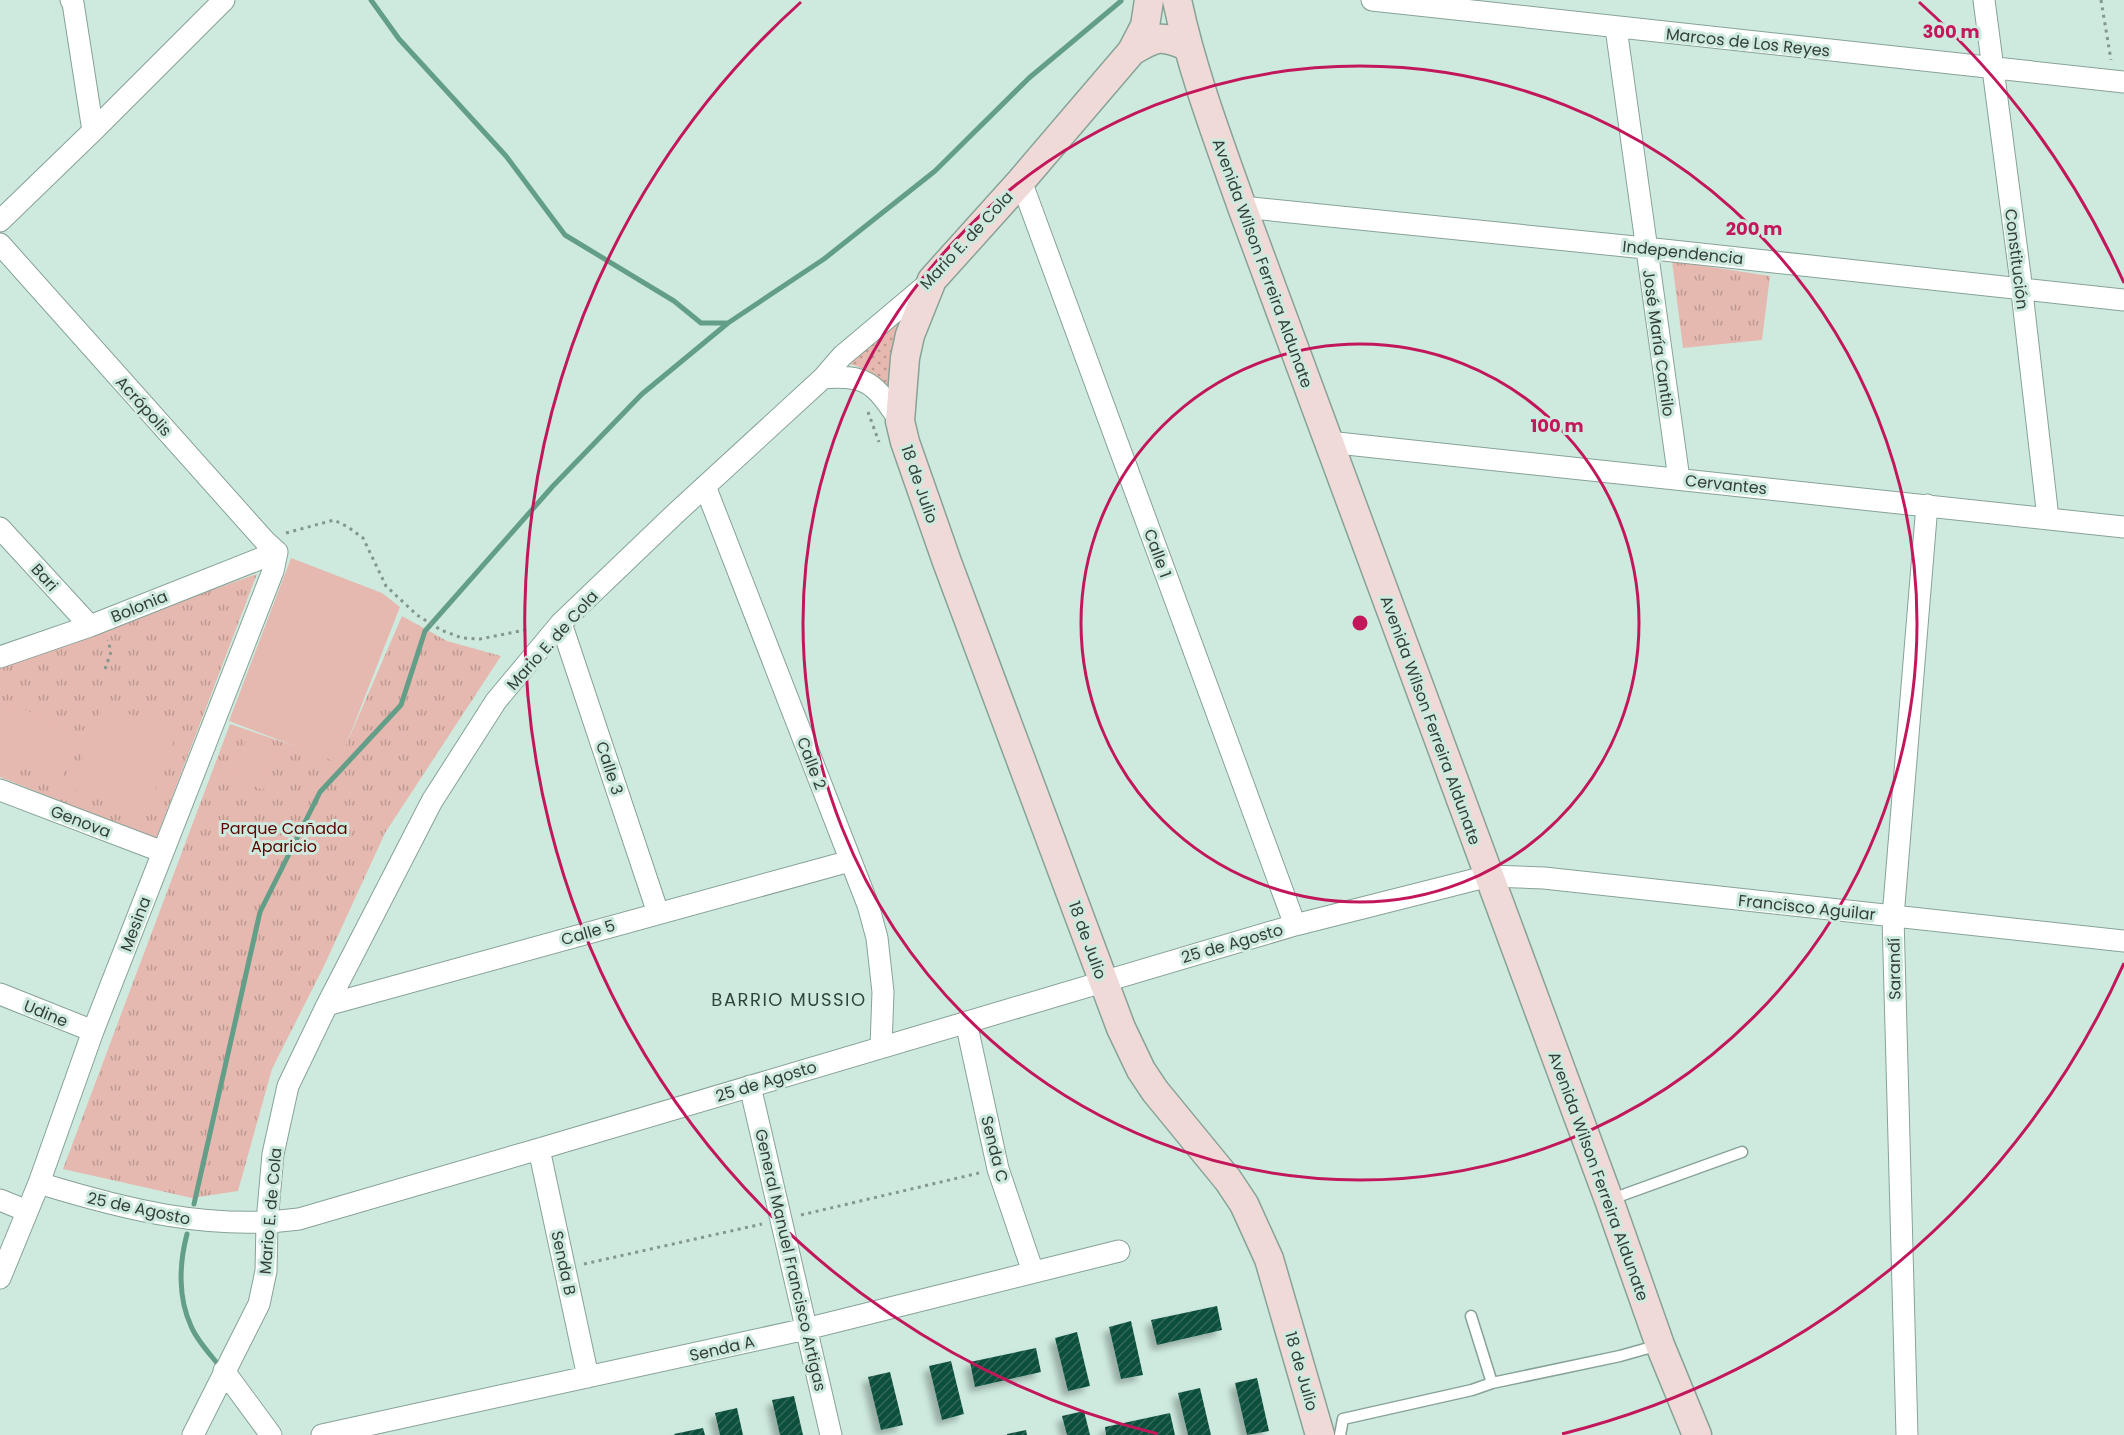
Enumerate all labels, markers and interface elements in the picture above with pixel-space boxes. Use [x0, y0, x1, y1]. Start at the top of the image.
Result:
text: 300 m [1922, 19, 1980, 44]
street label: Marcos de Los Reyes [1665, 22, 1831, 63]
street label: Avenida Wilson Ferreira Aldunate [1207, 135, 1318, 391]
street label: Mario E. de Cola [915, 186, 1018, 295]
street label: Constitución [1999, 207, 2034, 311]
text: 200 m [1726, 216, 1782, 241]
street label: Independencia [1621, 235, 1744, 270]
street label: José María Cantilo [1637, 268, 1680, 418]
street label: Acrópolis [110, 371, 177, 442]
text: 100 m [1530, 413, 1584, 438]
street label: 18 de Julio [895, 442, 944, 526]
street label: Cervantes [1684, 469, 1768, 500]
street label: Calle 1 [1138, 526, 1177, 581]
street label: Bari [26, 558, 63, 596]
street label: Bolonia [107, 585, 171, 628]
street label: Mario E. de Cola [501, 585, 603, 695]
street label: Avenida Wilson Ferreira Aldunate [1375, 592, 1486, 848]
centre of rings [1350, 613, 1370, 633]
street label: Calle 2 [791, 734, 832, 793]
street label: Calle 3 [590, 739, 629, 798]
street label: Genova [47, 800, 114, 843]
park label: Parque Cañada Aparicio [220, 817, 348, 858]
street label: Francisco Aguilar [1737, 889, 1877, 926]
street label: Mesina [115, 893, 156, 955]
street label: 18 de Julio [1063, 898, 1112, 982]
street label: Calle 5 [558, 914, 618, 951]
street label: 25 de Agosto [1179, 918, 1286, 969]
street label: Sarandí [1882, 938, 1907, 1000]
district label: BARRIO MUSSIO [711, 987, 867, 1012]
street label: Udine [20, 994, 71, 1033]
street label: Avenida Wilson Ferreira Aldunate [1543, 1048, 1654, 1304]
street label: 25 de Agosto [713, 1055, 820, 1108]
street label: Senda C [975, 1113, 1014, 1185]
street label: General Manuel Francisco Artigas [749, 1127, 832, 1394]
street label: Mario E. de Cola [253, 1147, 287, 1275]
street label: 25 de Agosto [85, 1186, 193, 1231]
street label: Senda B [545, 1229, 582, 1298]
street label: 18 de Julio [1279, 1329, 1324, 1413]
street label: Senda A [687, 1330, 757, 1367]

